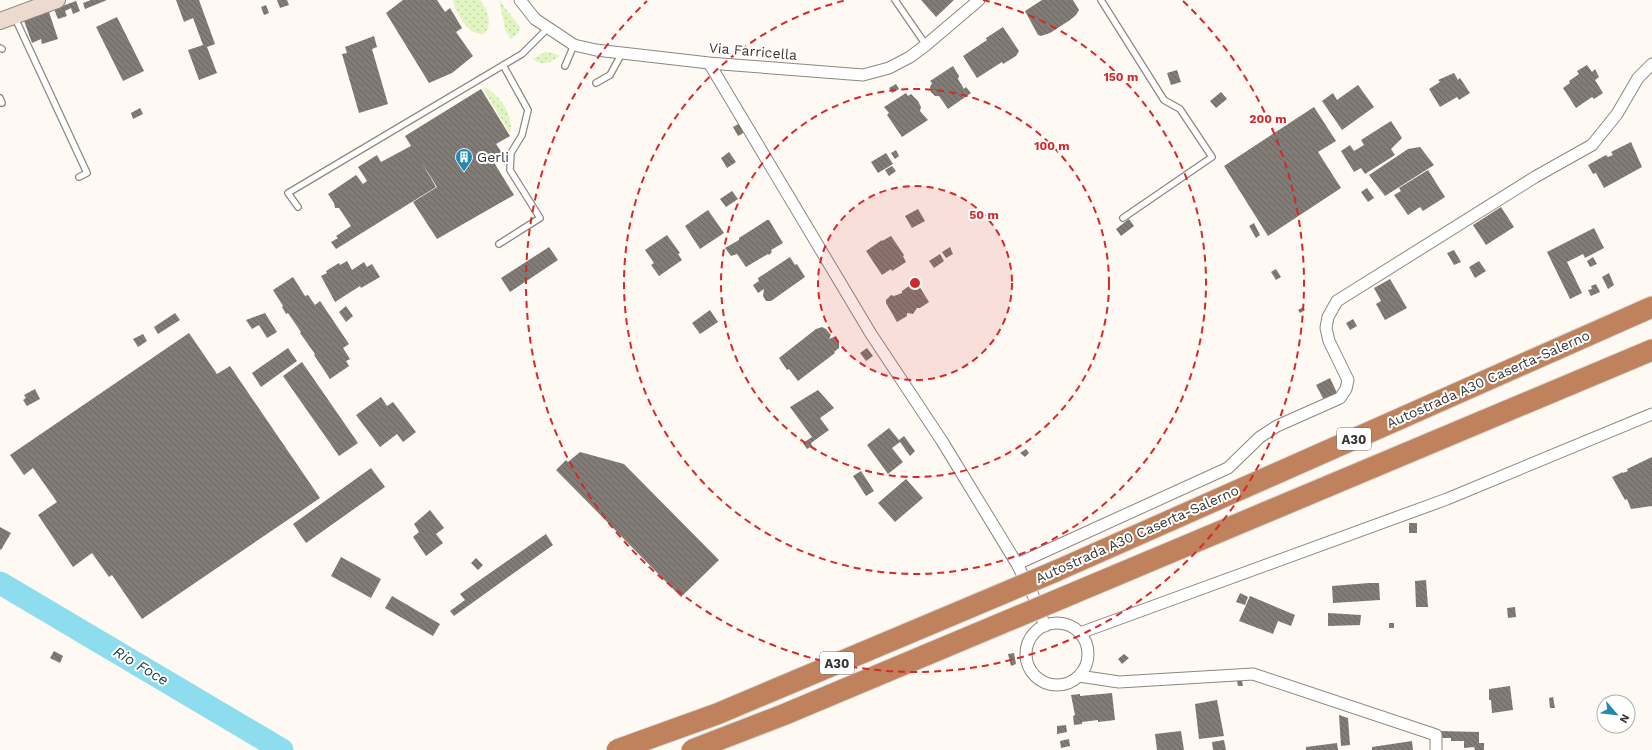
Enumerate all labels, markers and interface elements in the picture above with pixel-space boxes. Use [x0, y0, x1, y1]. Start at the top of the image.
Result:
street label: Via Farricella [708, 39, 798, 63]
text: 150 m [1104, 70, 1138, 84]
text: 200 m [1249, 112, 1287, 126]
text: 100 m [1034, 139, 1070, 153]
building icon: Gerli [454, 147, 474, 172]
place label: Gerli [477, 149, 509, 165]
text: 50 m [969, 208, 999, 222]
centre of rings [908, 276, 922, 290]
street label: Autostrada A30 Caserta-Salerno [1384, 327, 1592, 431]
road number: A30 [1337, 428, 1371, 450]
street label: Autostrada A30 Caserta-Salerno [1033, 482, 1241, 586]
water label: Rio Foce [110, 643, 172, 689]
road number: A30 [820, 652, 854, 674]
north arrow [1596, 694, 1636, 734]
text: N [1617, 712, 1632, 725]

